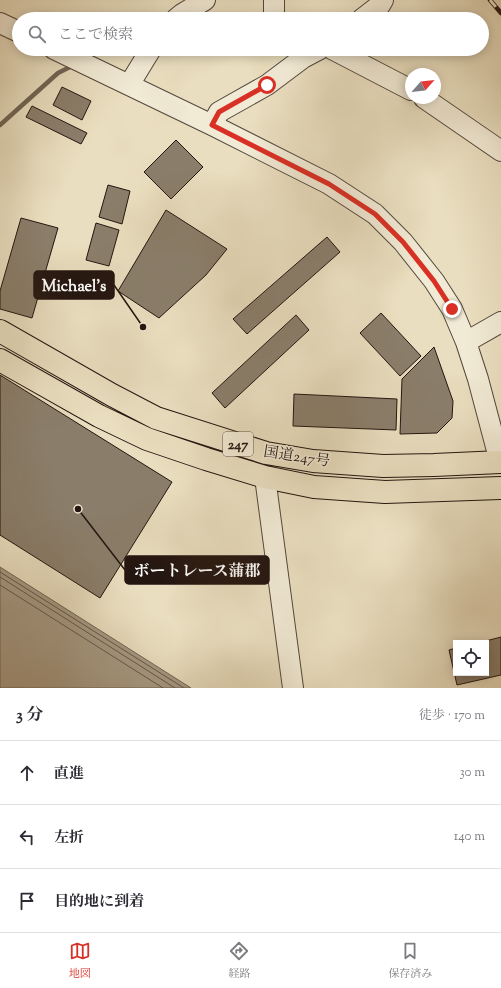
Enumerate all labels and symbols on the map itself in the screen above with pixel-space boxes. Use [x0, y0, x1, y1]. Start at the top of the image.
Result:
north arrow [405, 68, 441, 104]
route start [258, 76, 276, 94]
callout: Michael's [34, 271, 114, 299]
text: Michael's [42, 276, 106, 299]
route end [443, 300, 461, 318]
road number: 247 [223, 432, 253, 456]
street label: 国道247号 [262, 442, 332, 473]
callout: ボートレース蒲郡 [125, 556, 269, 584]
text: ボートレース蒲郡 [133, 561, 261, 584]

